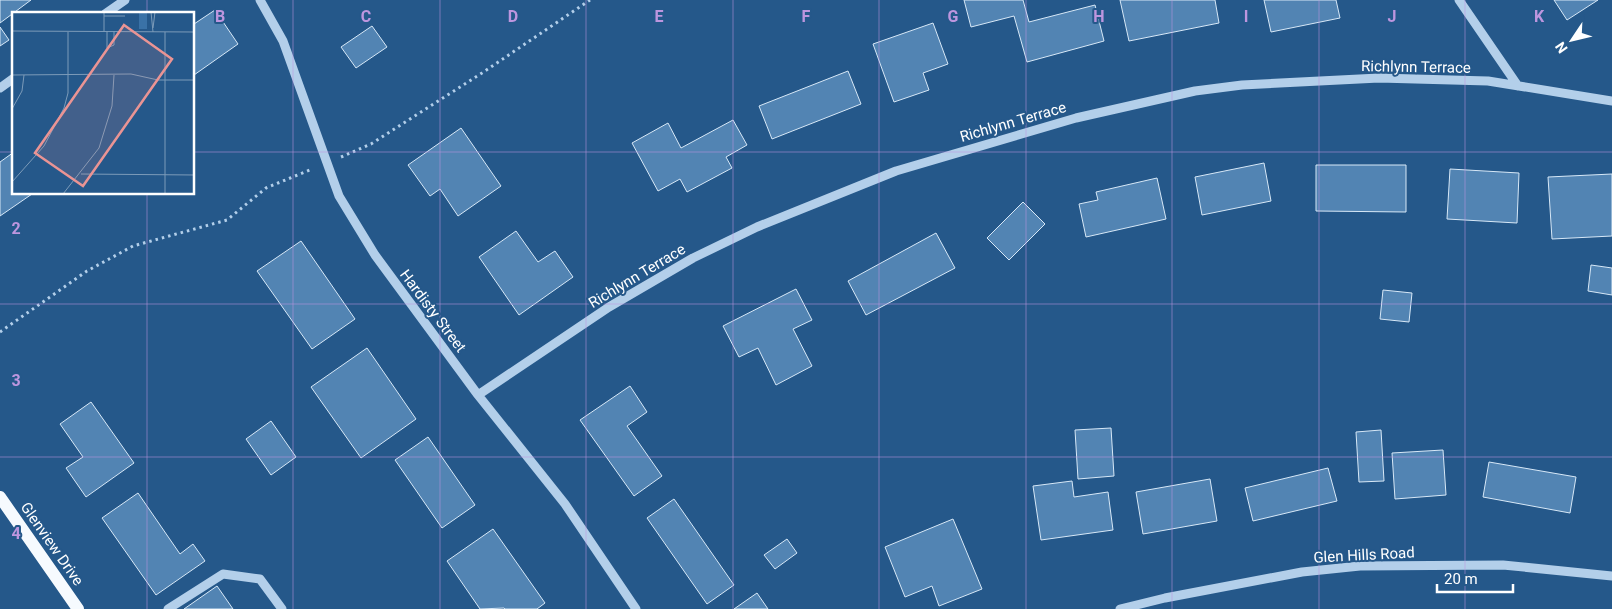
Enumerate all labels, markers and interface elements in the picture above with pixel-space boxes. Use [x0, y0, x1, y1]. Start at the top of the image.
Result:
text: B [215, 7, 225, 26]
text: C [361, 7, 371, 26]
text: D [508, 7, 518, 26]
text: E [655, 7, 664, 26]
text: F [802, 7, 811, 26]
text: G [948, 7, 959, 26]
text: H [1093, 7, 1105, 26]
text: I [1244, 7, 1248, 26]
text: J [1388, 7, 1396, 26]
text: K [1534, 7, 1545, 26]
inset map [12, 12, 195, 195]
north arrow [1547, 15, 1597, 65]
text: N [1552, 39, 1571, 56]
street label: Richlynn Terrace [1361, 57, 1471, 77]
street label: Richlynn Terrace [958, 98, 1068, 146]
text: 2 [11, 219, 21, 238]
street label: Richlynn Terrace [585, 240, 689, 312]
street label: Hardisty Street [396, 266, 470, 356]
text: 3 [11, 371, 21, 390]
street label: Glenview Drive [17, 499, 87, 589]
text: 4 [11, 524, 21, 543]
street label: Glen Hills Road [1313, 543, 1415, 567]
scale bar [1437, 562, 1513, 594]
text: 20 m [1444, 570, 1478, 588]

